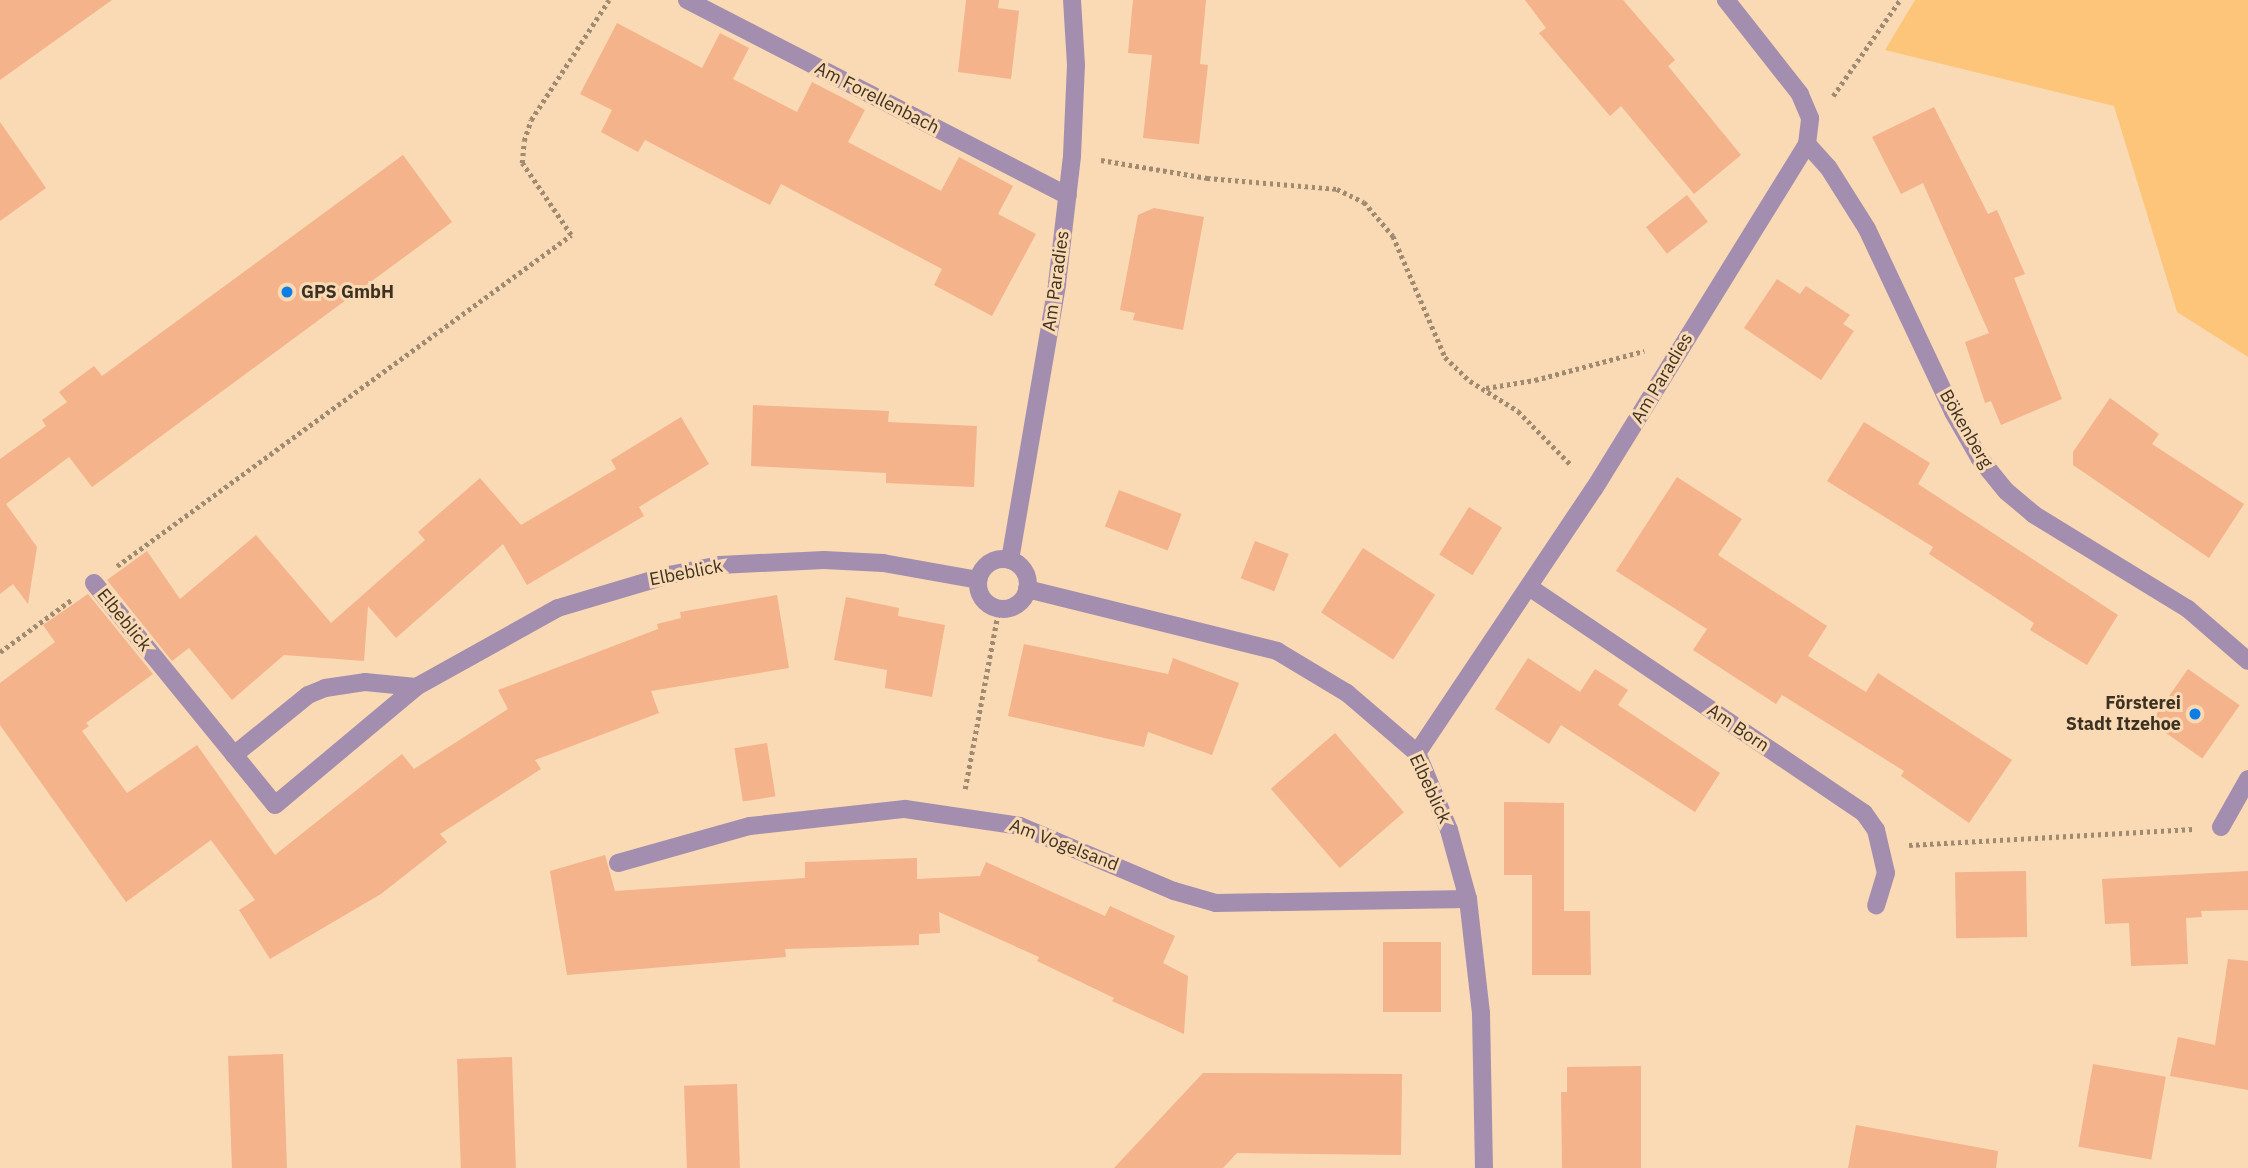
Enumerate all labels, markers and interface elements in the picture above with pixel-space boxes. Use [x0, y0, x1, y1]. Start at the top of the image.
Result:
street label: Am Forellenbach [811, 57, 943, 139]
street label: Am Paradies [1038, 229, 1074, 333]
place label: GPS GmbH [301, 281, 394, 303]
marker: GPS GmbH [279, 284, 295, 300]
street label: Am Paradies [1627, 329, 1697, 427]
street label: Bökenberg [1935, 386, 1997, 472]
street label: Elbeblick [648, 555, 724, 591]
street label: Elbeblick [92, 584, 156, 656]
place label: Försterei Stadt Itzehoe [2066, 693, 2181, 736]
street label: Am Born [1703, 699, 1773, 757]
marker: Försterei Stadt Itzehoe [2187, 706, 2203, 722]
street label: Elbeblick [1405, 751, 1455, 827]
street label: Am Vogelsand [1006, 814, 1122, 876]

